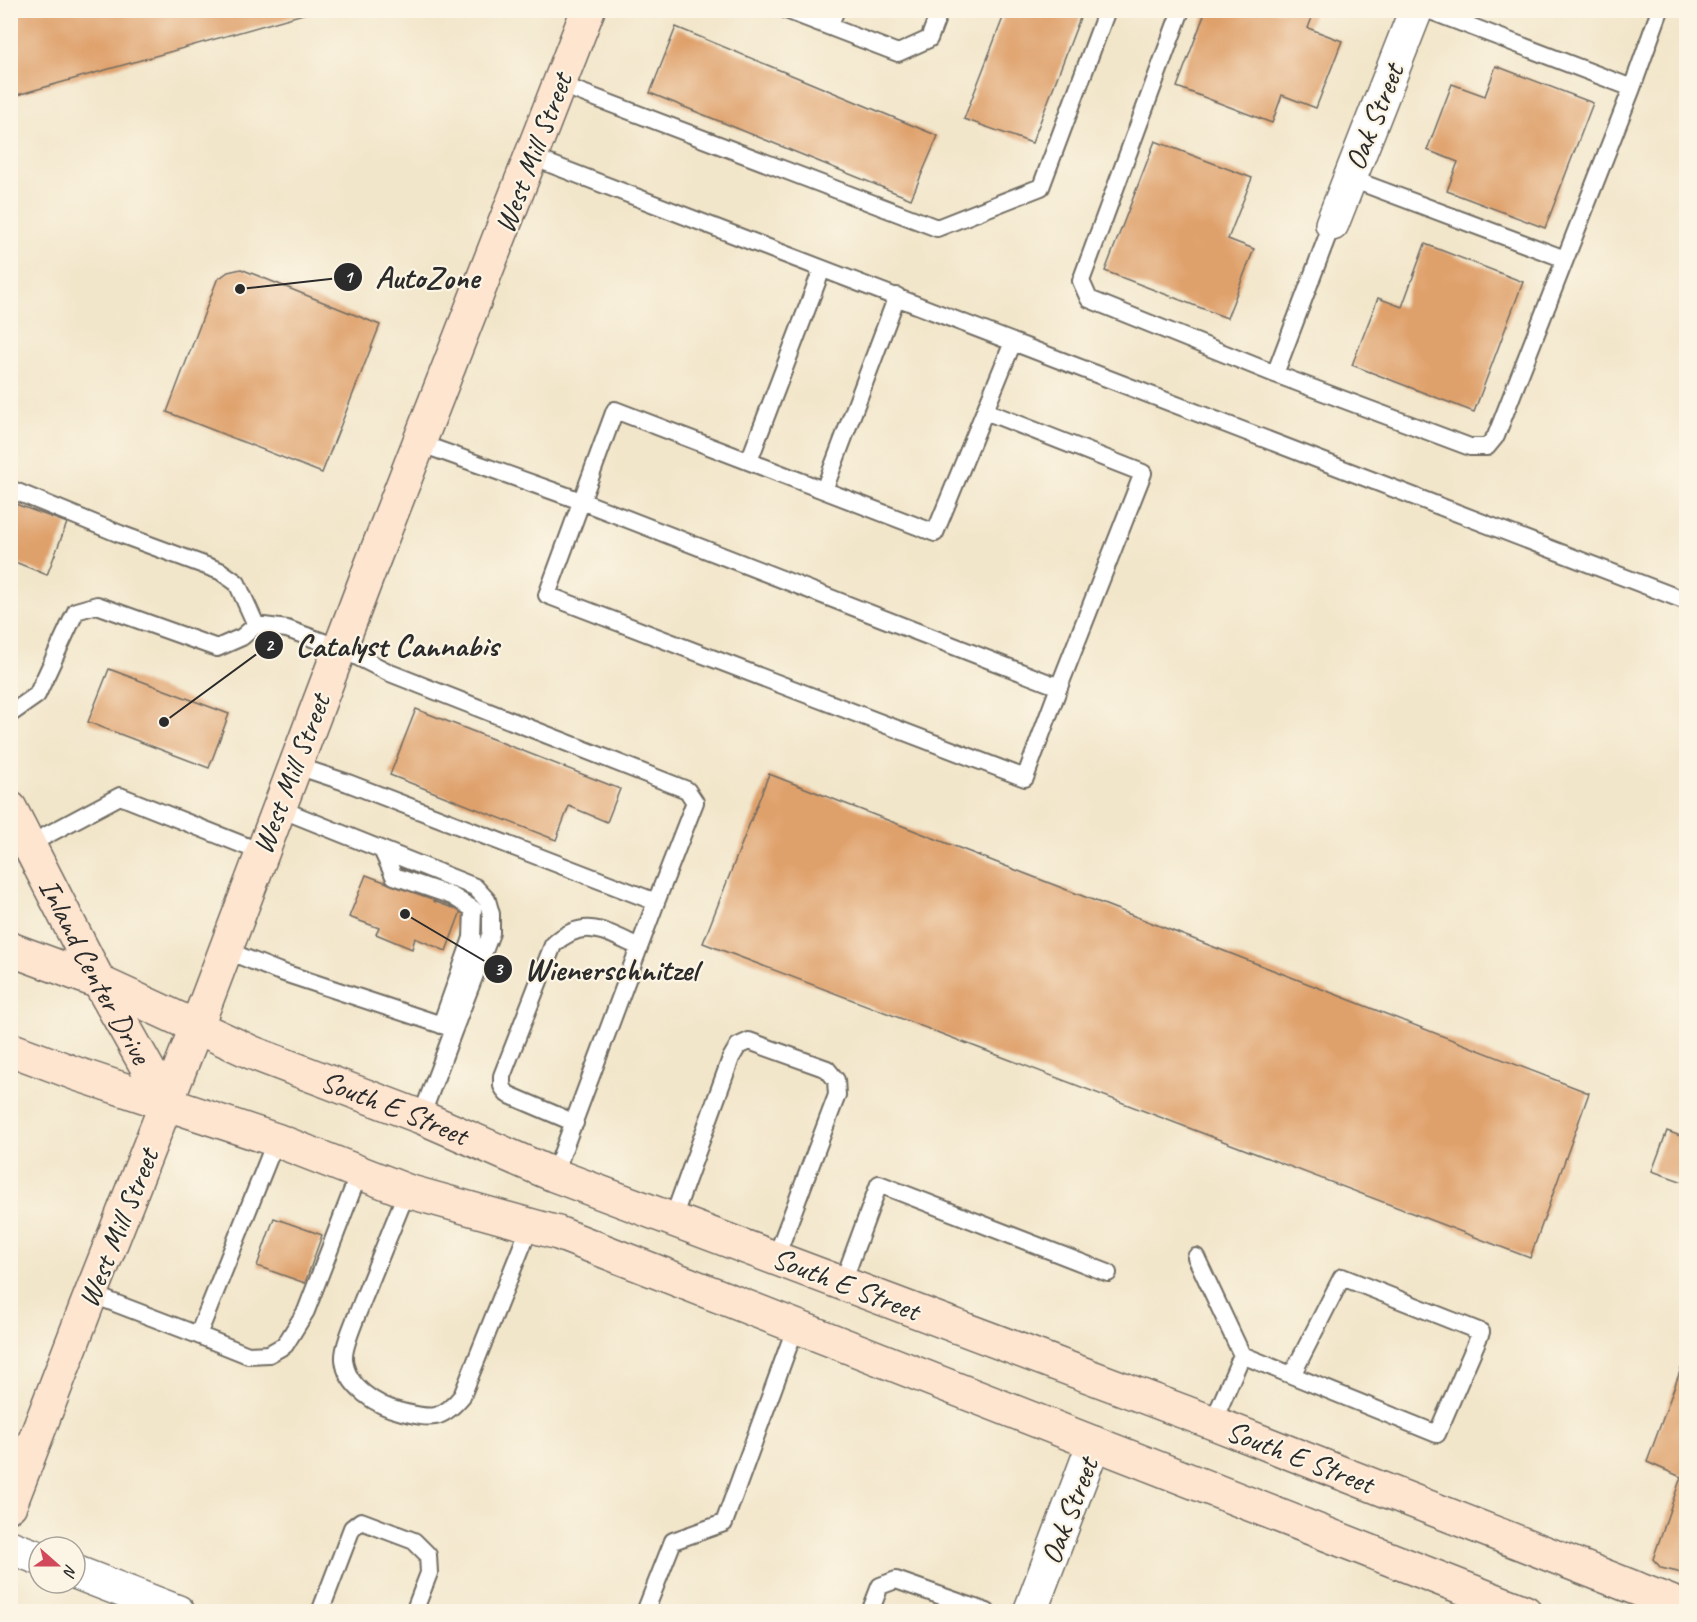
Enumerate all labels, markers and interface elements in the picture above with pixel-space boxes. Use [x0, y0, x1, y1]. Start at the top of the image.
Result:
street label: Oak Street [1336, 56, 1414, 176]
street label: West Mill Street [485, 65, 582, 238]
callout: AutoZone [333, 252, 491, 302]
text: AutoZone [375, 257, 482, 298]
text: 1 [344, 266, 354, 288]
callout: Catalyst Cannabis [254, 620, 511, 670]
text: Catalyst Cannabis [295, 625, 501, 666]
text: 2 [265, 634, 275, 656]
street label: West Mill Street [243, 686, 340, 859]
street label: Inland Center Drive [30, 872, 161, 1072]
callout: Wienerschnitzel [483, 944, 710, 994]
text: Wienerschnitzel [524, 949, 704, 990]
text: 3 [494, 958, 504, 980]
street label: South E Street [316, 1062, 476, 1155]
street label: West Mill Street [69, 1140, 168, 1313]
street label: South E Street [767, 1239, 928, 1331]
street label: South E Street [1221, 1412, 1382, 1504]
street label: Oak Street [1031, 1450, 1108, 1570]
north arrow [27, 1535, 87, 1595]
text: N [58, 1562, 81, 1581]

